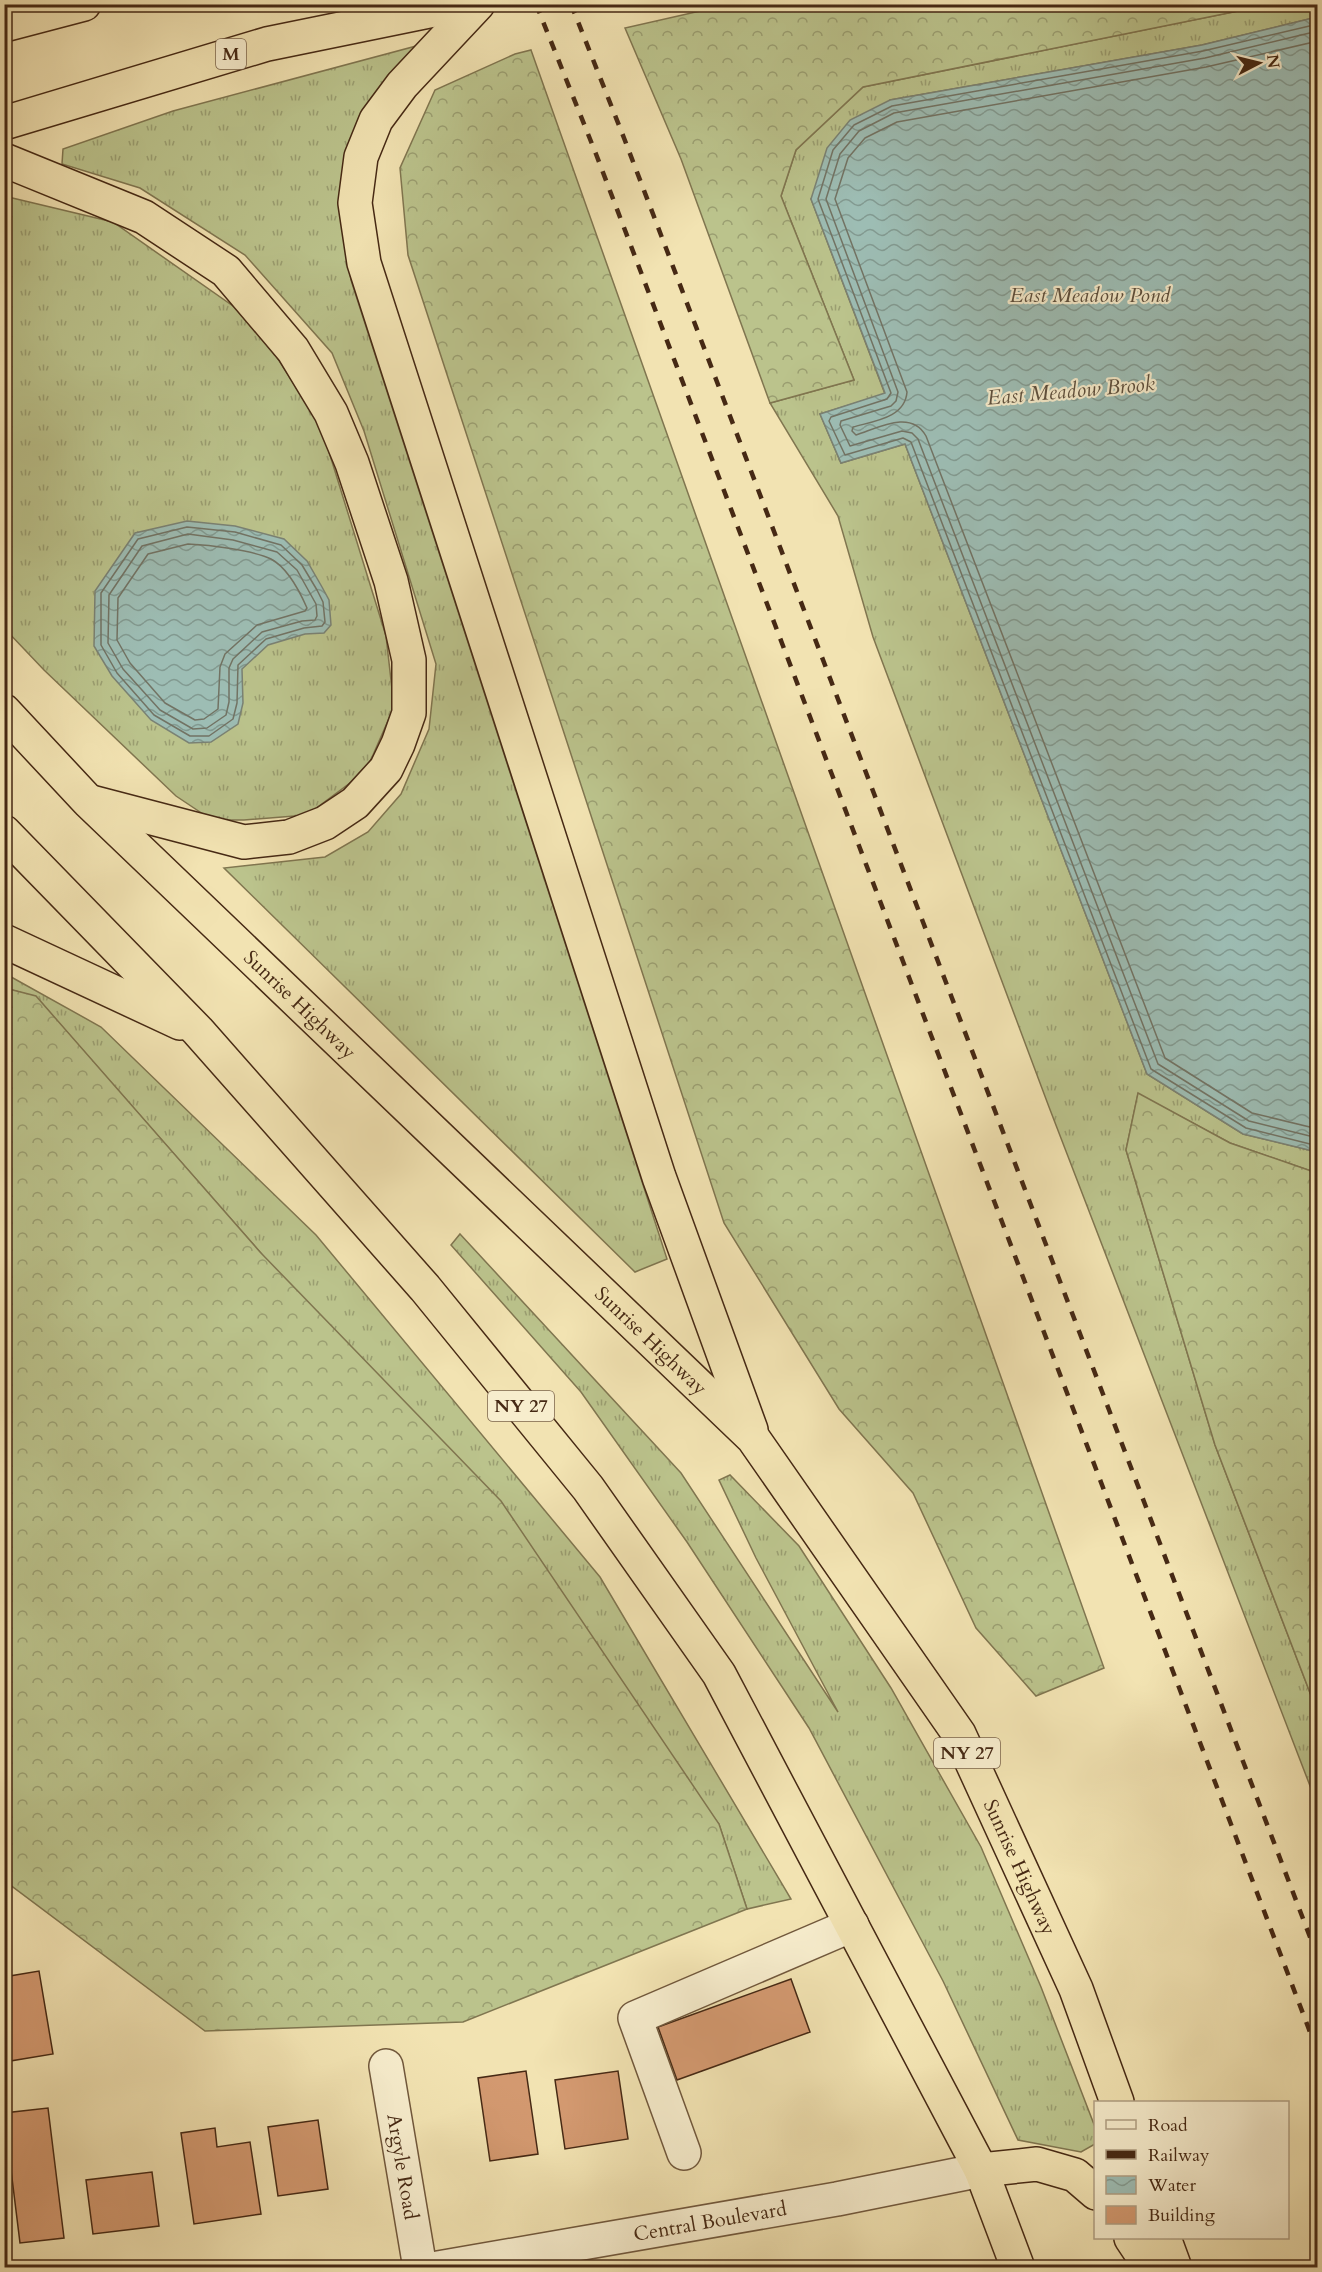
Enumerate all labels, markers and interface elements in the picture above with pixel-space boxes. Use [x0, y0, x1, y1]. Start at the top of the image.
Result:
north arrow [1229, 33, 1289, 93]
road number: M [216, 39, 246, 69]
text: N [1261, 53, 1285, 70]
water label: East Meadow Pond [1010, 281, 1171, 310]
water label: East Meadow Brook [986, 369, 1157, 413]
street label: Sunrise Highway [238, 944, 363, 1065]
street label: Sunrise Highway [589, 1280, 714, 1401]
road number: NY 27 [488, 1391, 554, 1421]
road number: NY 27 [934, 1738, 1000, 1768]
street label: Sunrise Highway [977, 1795, 1063, 1940]
legend [1094, 2101, 1289, 2239]
street label: Argyle Road [381, 2112, 425, 2222]
text: Road [1148, 2113, 1188, 2138]
text: Railway [1148, 2143, 1210, 2168]
text: Water [1147, 2173, 1197, 2198]
street label: Central Boulevard [631, 2194, 789, 2247]
text: Building [1148, 2203, 1216, 2228]

